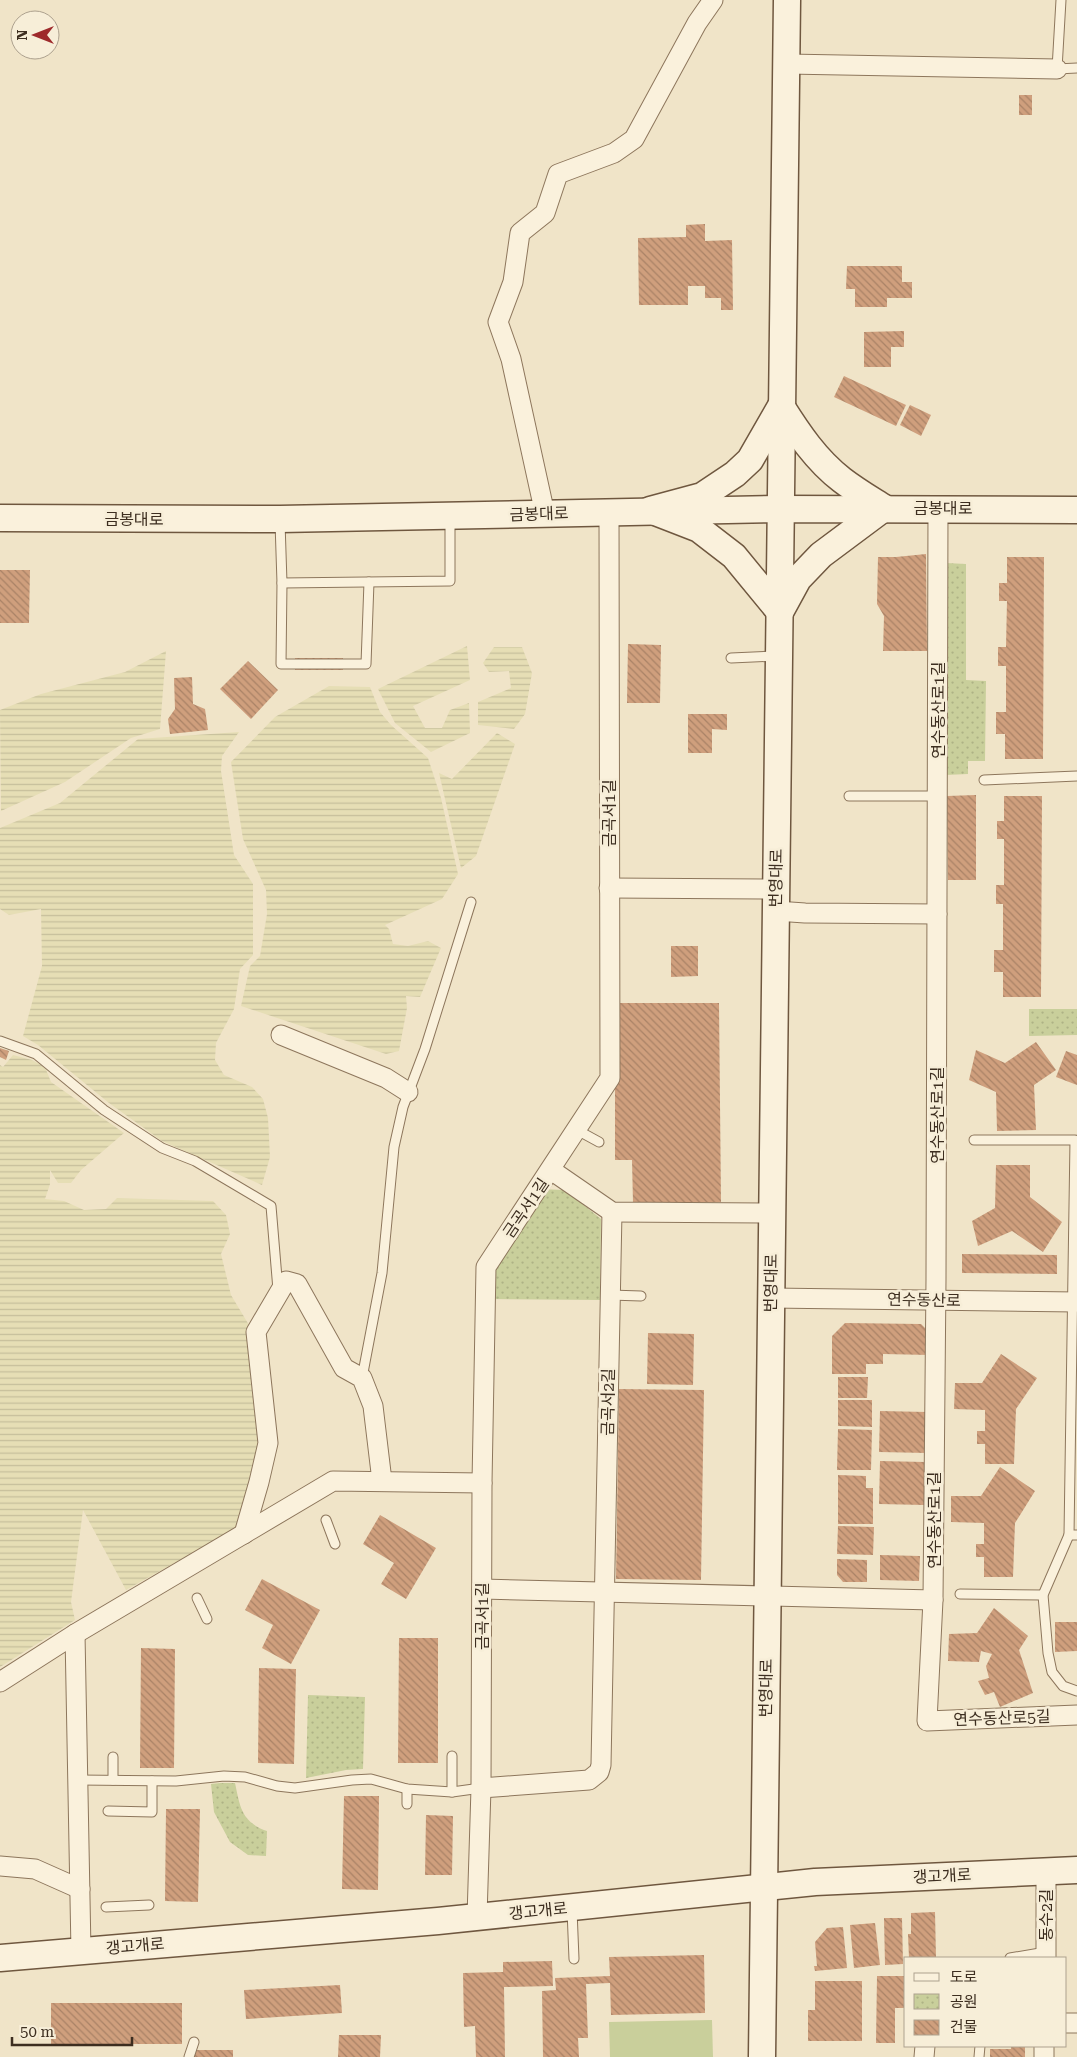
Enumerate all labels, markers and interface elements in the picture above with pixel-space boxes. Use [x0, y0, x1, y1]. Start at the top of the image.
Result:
north arrow [10, 10, 60, 60]
text: N [14, 29, 30, 40]
street label: 금봉대로 [914, 499, 973, 518]
street label: 금봉대로 [509, 503, 569, 525]
street label: 금봉대로 [105, 510, 164, 529]
street label: 연수동산로1길 [929, 661, 948, 759]
street label: 금곡서1길 [600, 779, 619, 847]
street label: 번영대로 [766, 848, 786, 908]
street label: 연수동산로1길 [928, 1066, 947, 1164]
street label: 금곡서1길 [499, 1175, 553, 1241]
street label: 번영대로 [761, 1253, 781, 1313]
street label: 연수동산로 [887, 1290, 961, 1310]
street label: 금곡서2길 [598, 1368, 618, 1436]
street label: 연수동산로1길 [925, 1471, 944, 1569]
street label: 금곡서1길 [473, 1582, 492, 1650]
street label: 번영대로 [756, 1658, 776, 1718]
street label: 연수동산로5길 [953, 1707, 1051, 1729]
street label: 갱고개로 [912, 1865, 972, 1887]
street label: 동수2길 [1037, 1888, 1056, 1942]
street label: 갱고개로 [508, 1898, 569, 1924]
street label: 갱고개로 [105, 1934, 165, 1958]
legend [904, 1957, 1067, 2047]
text: 도로 [950, 1968, 978, 1986]
text: 공원 [950, 1993, 978, 2011]
scale bar [12, 2014, 132, 2046]
text: 건물 [950, 2018, 978, 2036]
text: 50 m [20, 2023, 55, 2041]

